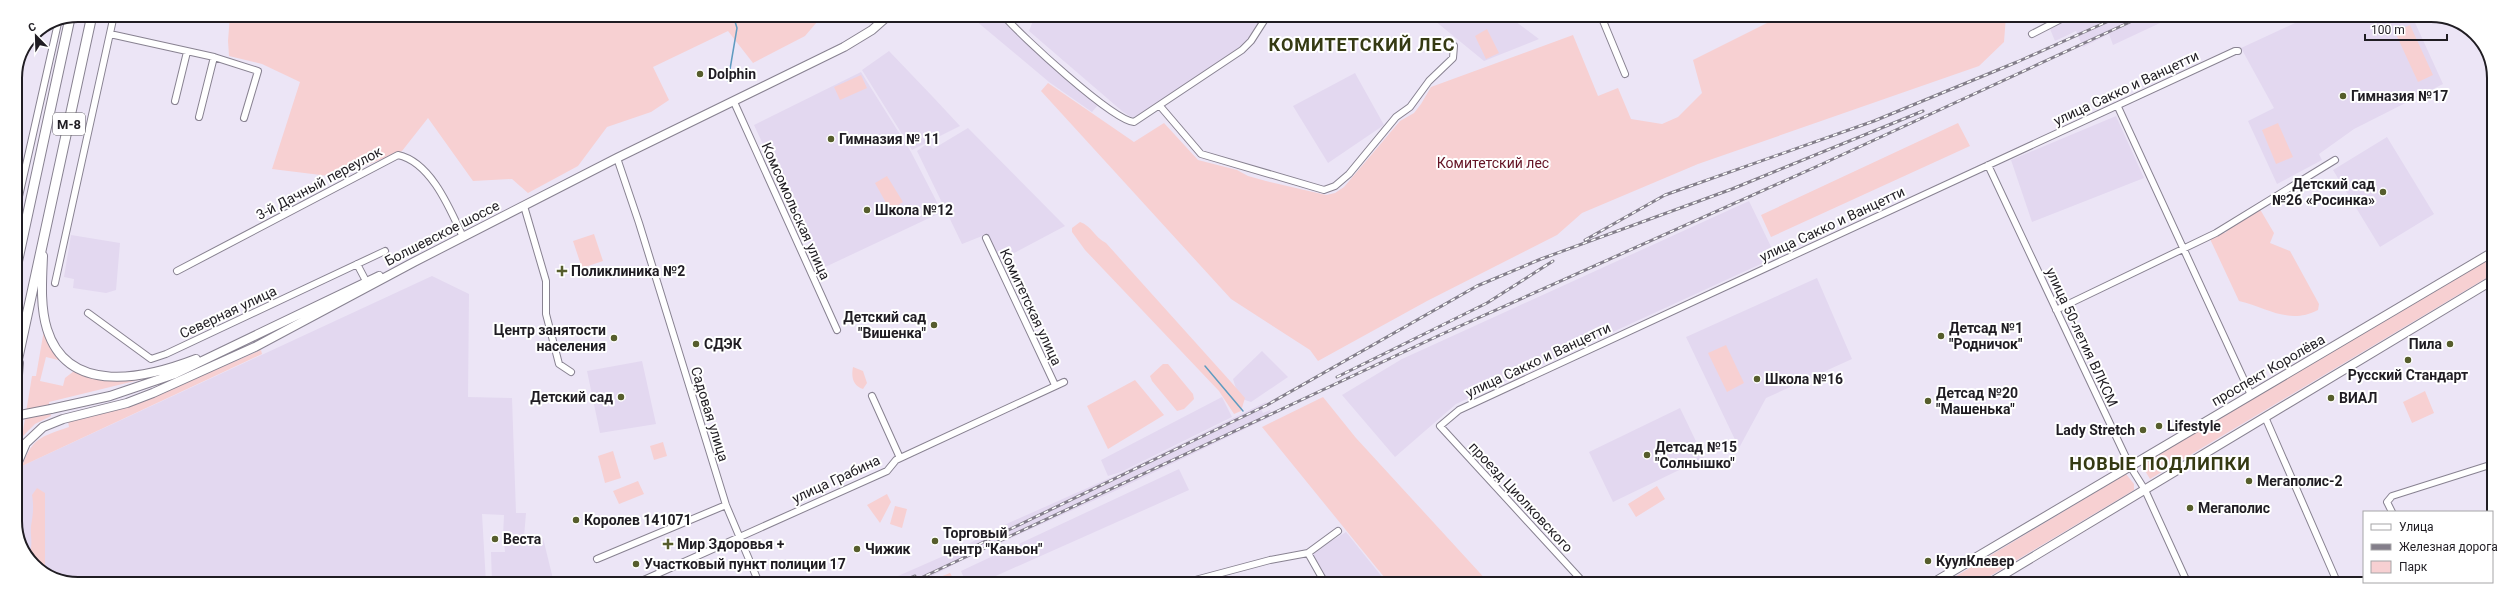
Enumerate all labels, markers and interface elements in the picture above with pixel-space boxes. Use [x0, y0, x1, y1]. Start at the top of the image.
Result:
north arrow [16, 16, 56, 56]
scale bar [2365, 16, 2447, 42]
text: С [26, 20, 38, 35]
text: 100 m [2371, 23, 2405, 37]
district label: КОМИТЕТСКИЙ ЛЕС [1269, 34, 1455, 55]
street label: улица Сакко и Ванцетти [2051, 47, 2201, 129]
place label: Dolphin [708, 66, 756, 82]
marker: Dolphin [695, 69, 705, 79]
place label: Гимназия №17 [2351, 88, 2448, 104]
marker: Гимназия №17 [2338, 91, 2348, 101]
road number: М-8 [53, 113, 85, 135]
place label: Гимназия № 11 [839, 131, 940, 147]
marker: Гимназия № 11 [826, 134, 836, 144]
street label: Комсомольская улица [758, 140, 834, 282]
street label: 3-й Дачный переулок [253, 143, 385, 223]
park label: Комитетский лес [1437, 155, 1549, 171]
place label: Детский сад №26 «Росинка» [2272, 176, 2375, 208]
street label: улица Сакко и Ванцетти [1757, 183, 1907, 265]
marker: Детский сад №26 «Росинка» [2378, 187, 2388, 197]
street label: Болшевское шоссе [382, 197, 502, 269]
place label: Школа №12 [875, 202, 953, 218]
marker: Школа №12 [862, 205, 872, 215]
street label: Комитетская улица [997, 246, 1065, 368]
place label: Поликлиника №2 [571, 263, 685, 279]
marker: Поликлиника №2 [556, 265, 568, 277]
street label: улица 50-летия ВЛКСМ [2043, 265, 2121, 409]
street label: Северная улица [177, 283, 279, 341]
place label: Детский сад "Вишенка" [843, 309, 927, 341]
street label: улица Сакко и Ванцетти [1463, 319, 1613, 401]
marker: Детский сад "Вишенка" [929, 320, 939, 330]
place label: Детсад №1 "Родничок" [1949, 320, 2023, 352]
place label: Центр занятости населения [494, 322, 606, 354]
marker: Детсад №1 "Родничок" [1936, 331, 1946, 341]
street label: проспект Королёва [2208, 331, 2328, 409]
marker: Центр занятости населения [609, 333, 619, 343]
place label: СДЭК [704, 336, 743, 352]
place label: Пила [2409, 336, 2443, 352]
marker: СДЭК [691, 339, 701, 349]
marker: Пила [2445, 339, 2455, 349]
marker: Русский Стандарт [2403, 355, 2413, 365]
street label: Садовая улица [688, 365, 732, 463]
place label: Русский Стандарт [2348, 367, 2468, 383]
place label: Школа №16 [1765, 371, 1843, 387]
marker: Школа №16 [1752, 374, 1762, 384]
place label: Детсад №20 "Машенька" [1936, 385, 2018, 417]
place label: Детский сад [530, 389, 613, 405]
place label: ВИАЛ [2339, 390, 2377, 406]
marker: Детский сад [616, 392, 626, 402]
marker: ВИАЛ [2326, 393, 2336, 403]
marker: Детсад №20 "Машенька" [1923, 396, 1933, 406]
place label: Lifestyle [2167, 418, 2221, 434]
marker: Lifestyle [2154, 421, 2164, 431]
place label: Lady Stretch [2056, 422, 2135, 438]
marker: Lady Stretch [2138, 425, 2148, 435]
street label: проезд Циолковского [1466, 439, 1576, 555]
place label: Детсад №15 "Солнышко" [1655, 439, 1737, 471]
marker: Детсад №15 "Солнышко" [1642, 450, 1652, 460]
street label: улица Грабина [789, 452, 883, 506]
district label: НОВЫЕ ПОДЛИПКИ [2069, 453, 2251, 474]
place label: Мегаполис-2 [2257, 473, 2343, 489]
marker: Мегаполис-2 [2244, 476, 2254, 486]
place label: Мегаполис [2198, 500, 2270, 516]
marker: Мегаполис [2185, 503, 2195, 513]
legend [2363, 511, 2493, 583]
place label: Королев 141071 [584, 512, 692, 528]
marker: Королев 141071 [571, 515, 581, 525]
text: Улица [2399, 520, 2434, 534]
place label: Торговый центр "Каньон" [943, 525, 1043, 557]
place label: Веста [503, 531, 542, 547]
marker: Веста [490, 534, 500, 544]
place label: Мир Здоровья + [677, 536, 785, 552]
marker: Торговый центр "Каньон" [930, 536, 940, 546]
marker: Мир Здоровья + [662, 538, 674, 550]
text: Железная дорога [2399, 540, 2498, 554]
place label: Чижик [865, 541, 911, 557]
marker: Чижик [852, 544, 862, 554]
place label: КуулКлевер [1936, 553, 2015, 569]
place label: Участковый пункт полиции 17 [644, 556, 846, 572]
marker: КуулКлевер [1923, 556, 1933, 566]
marker: Участковый пункт полиции 17 [631, 559, 641, 569]
text: Парк [2399, 560, 2428, 574]

